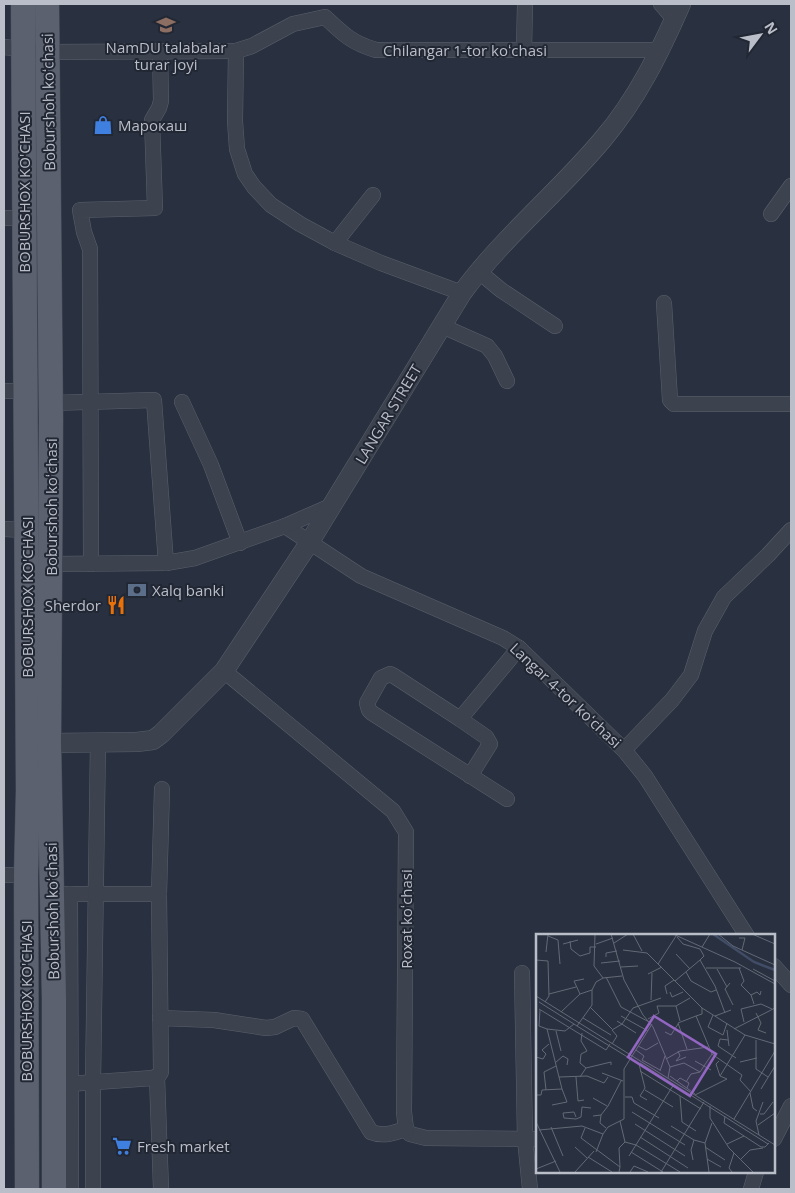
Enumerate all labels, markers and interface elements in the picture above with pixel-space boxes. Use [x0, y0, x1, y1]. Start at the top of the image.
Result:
north arrow [735, 10, 785, 60]
school or university icon: NamDU talabalar turar joyi [155, 14, 177, 36]
text: N [760, 18, 783, 38]
street label: Boburshoh koʻchasi [37, 33, 59, 171]
place label: NamDU talabalar turar joyi [106, 37, 226, 74]
street label: Chilangar 1-tor koʻchasi [383, 40, 547, 60]
street label: BOBURSHOX KO'CHASI [14, 111, 34, 273]
shop icon: Марокаш [92, 114, 114, 136]
place label: Марокаш [118, 115, 187, 135]
street label: LANGAR STREET [350, 360, 426, 468]
street label: Boburshoh koʻchasi [41, 438, 61, 576]
street label: BOBURSHOX KO'CHASI [17, 516, 37, 678]
bank icon: Xalq banki [126, 579, 148, 601]
place label: Xalq banki [152, 580, 224, 600]
restaurant icon: Sherdor [105, 594, 127, 616]
place label: Sherdor [45, 595, 101, 615]
street label: Langar 4-tor koʻchasi [506, 638, 626, 752]
street label: Boburshoh koʻchasi [41, 842, 63, 980]
street label: Roxat koʻchasi [396, 869, 416, 969]
street label: BOBURSHOX KO'CHASI [16, 920, 36, 1082]
inset map [536, 934, 775, 1173]
supermarket icon: Fresh market [111, 1135, 133, 1157]
place label: Fresh market [137, 1136, 230, 1156]

